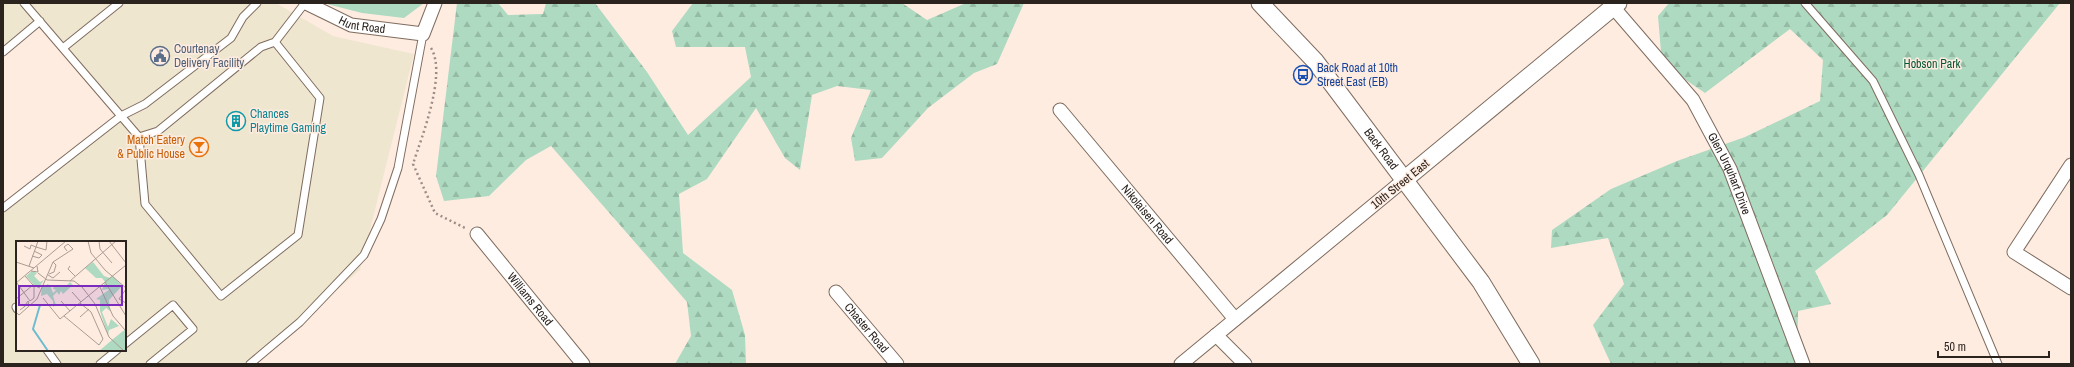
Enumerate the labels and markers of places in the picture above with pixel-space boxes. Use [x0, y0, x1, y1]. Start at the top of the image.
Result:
place label: Courtenay Delivery Facility [174, 41, 244, 71]
public building icon: Courtenay Delivery Facility [149, 45, 171, 67]
place label: Back Road at 10th Street East (EB) [1317, 60, 1398, 90]
bus stop icon: Back Road at 10th Street East (EB) [1292, 64, 1314, 86]
place label: Chances Playtime Gaming [250, 106, 327, 136]
building icon: Chances Playtime Gaming [225, 110, 247, 132]
place label: Match Eatery & Public House [117, 132, 185, 162]
bar icon: Match Eatery & Public House [188, 136, 210, 158]

